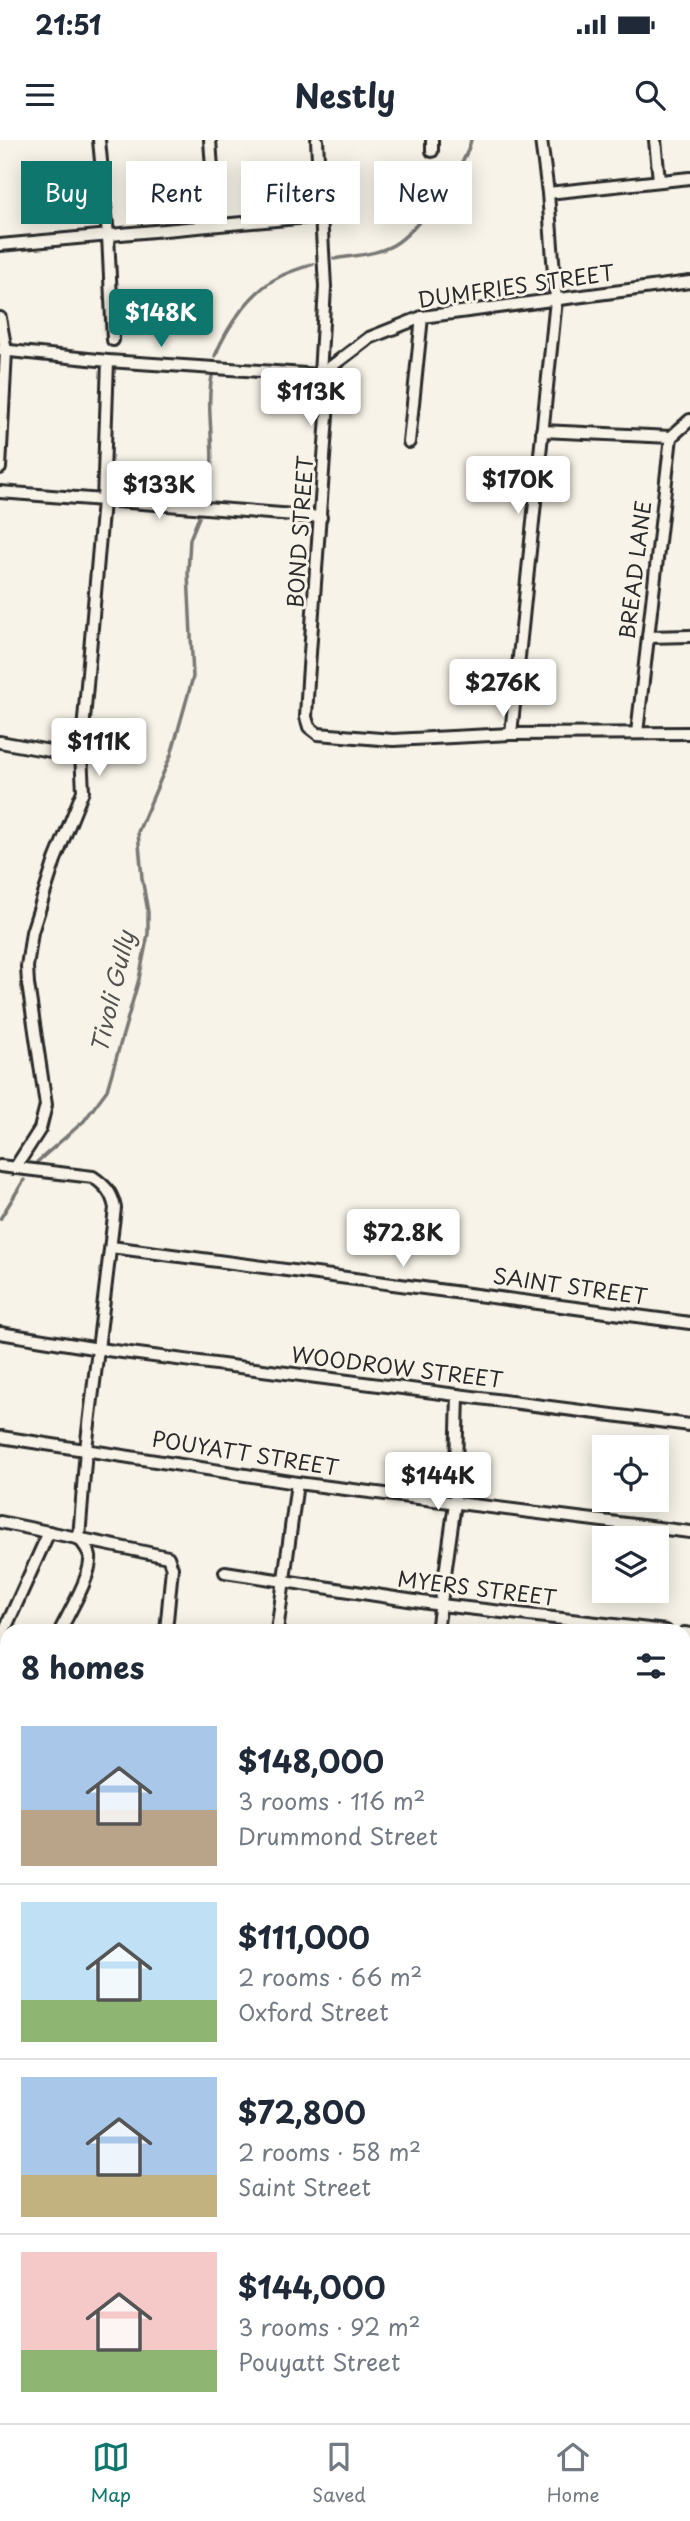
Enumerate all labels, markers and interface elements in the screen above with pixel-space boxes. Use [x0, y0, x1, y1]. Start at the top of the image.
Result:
text: 21:51 [35, 5, 101, 44]
text: Nestly [295, 71, 395, 119]
icon: menu [21, 76, 59, 114]
icon: search [631, 76, 669, 114]
chip: Buy [21, 161, 112, 224]
chip: Rent [126, 161, 227, 224]
chip: Filters [241, 161, 360, 224]
chip: New [374, 161, 472, 224]
street label: DUMFRIES STREET [415, 255, 617, 315]
pin: $148K [112, 290, 210, 349]
text: $148K [125, 294, 197, 329]
pin: $113K [262, 369, 360, 428]
text: $113K [277, 373, 345, 408]
street label: BOND STREET [278, 454, 320, 609]
pin: $170K [469, 456, 567, 516]
text: $170K [482, 461, 554, 496]
pin: $133K [110, 462, 208, 521]
text: $133K [123, 466, 195, 501]
street label: BREAD LANE [610, 499, 658, 641]
pin: $276K [454, 660, 552, 719]
text: $276K [465, 664, 541, 699]
pin: $111K [50, 718, 148, 778]
text: $111K [67, 723, 131, 758]
water label: Tivoli Gully [81, 926, 143, 1056]
pin: $72.8K [346, 1210, 460, 1269]
text: $72.8K [363, 1214, 443, 1249]
street label: SAINT STREET [491, 1258, 650, 1312]
street label: WOODROW STREET [290, 1337, 505, 1395]
street label: POUYATT STREET [150, 1421, 342, 1483]
map controls [592, 1435, 669, 1603]
button: locate [592, 1435, 669, 1512]
pin: $144K [389, 1452, 487, 1512]
text: $144K [401, 1457, 475, 1492]
button: layers [592, 1526, 669, 1603]
street label: MYERS STREET [396, 1561, 559, 1613]
text: 8 homes [21, 1644, 144, 1689]
icon: filters [632, 1647, 670, 1685]
text: $148,000 [238, 1738, 384, 1783]
icon: home [77, 1754, 161, 1838]
text: 3 rooms · 116 m² [238, 1783, 425, 1818]
text: Drummond Street [238, 1818, 438, 1853]
text: $111,000 [238, 1914, 370, 1959]
icon: home [77, 1930, 161, 2014]
text: 2 rooms · 66 m² [238, 1959, 422, 1994]
text: Oxford Street [238, 1994, 389, 2029]
text: $72,800 [238, 2089, 366, 2134]
icon: home [77, 2105, 161, 2189]
text: 2 rooms · 58 m² [238, 2134, 421, 2169]
text: Saint Street [238, 2169, 371, 2204]
text: $144,000 [238, 2264, 386, 2309]
icon: home [77, 2280, 161, 2364]
text: 3 rooms · 92 m² [238, 2309, 421, 2344]
text: Pouyatt Street [238, 2344, 400, 2379]
tab: Map [90, 2438, 131, 2508]
tab: Saved [312, 2438, 366, 2508]
tab: Home [547, 2438, 600, 2508]

